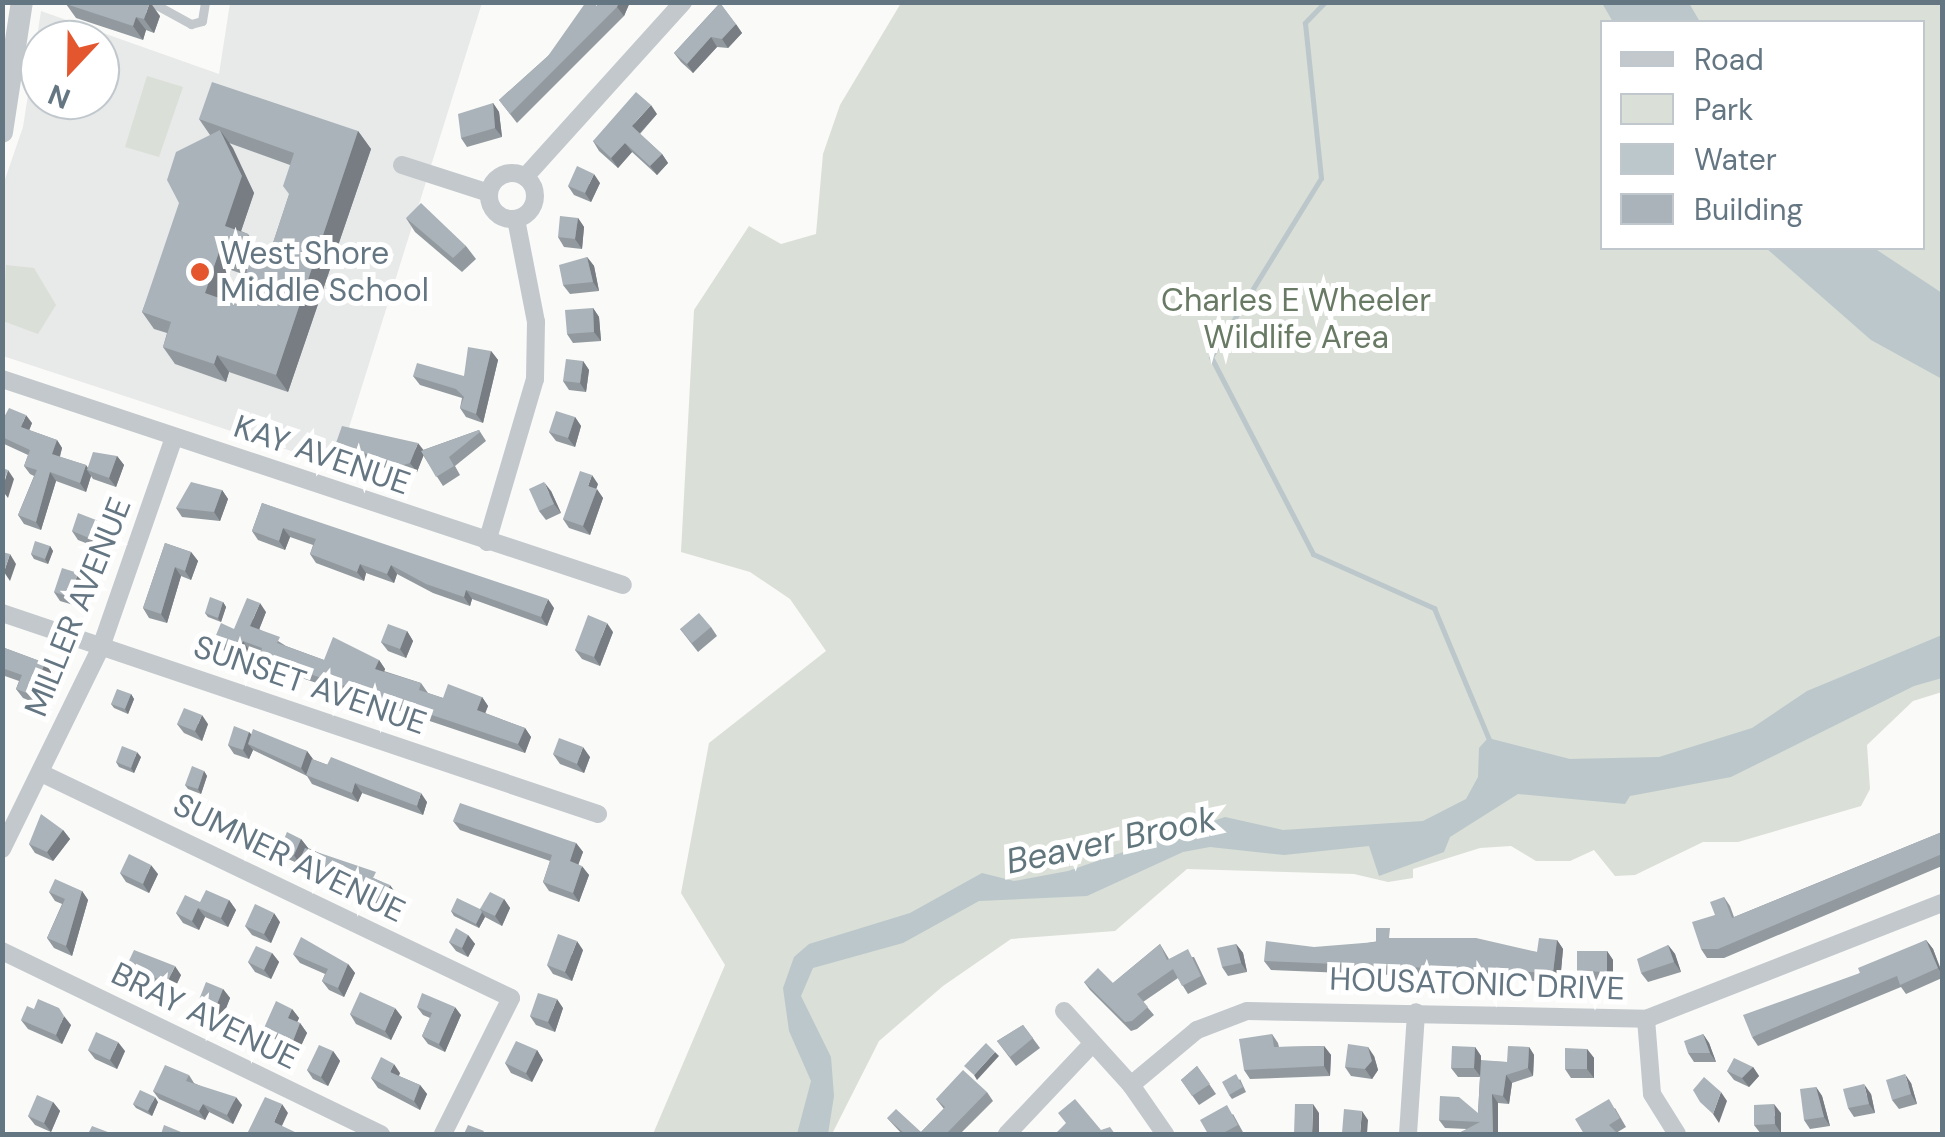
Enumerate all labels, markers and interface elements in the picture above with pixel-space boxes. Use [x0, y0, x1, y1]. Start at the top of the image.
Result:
north arrow [20, 20, 120, 120]
legend [1600, 20, 1925, 250]
text: Road [1694, 40, 1764, 79]
text: N [43, 75, 76, 117]
text: Park [1694, 90, 1753, 129]
text: Water [1694, 140, 1777, 179]
text: Building [1694, 190, 1803, 229]
place label: West Shore Middle School [220, 235, 429, 310]
marker: West Shore Middle School [189, 261, 211, 283]
park label: Charles E Wheeler Wildlife Area [1161, 282, 1431, 357]
street label: KAY AVENUE [229, 407, 415, 503]
street label: MILLER AVENUE [17, 492, 139, 722]
street label: SUNSET AVENUE [189, 627, 431, 743]
street label: SUMNER AVENUE [167, 785, 411, 931]
water label: Beaver Brook [1002, 797, 1220, 883]
street label: BRAY AVENUE [105, 954, 305, 1078]
street label: HOUSATONIC DRIVE [1329, 960, 1625, 1008]

